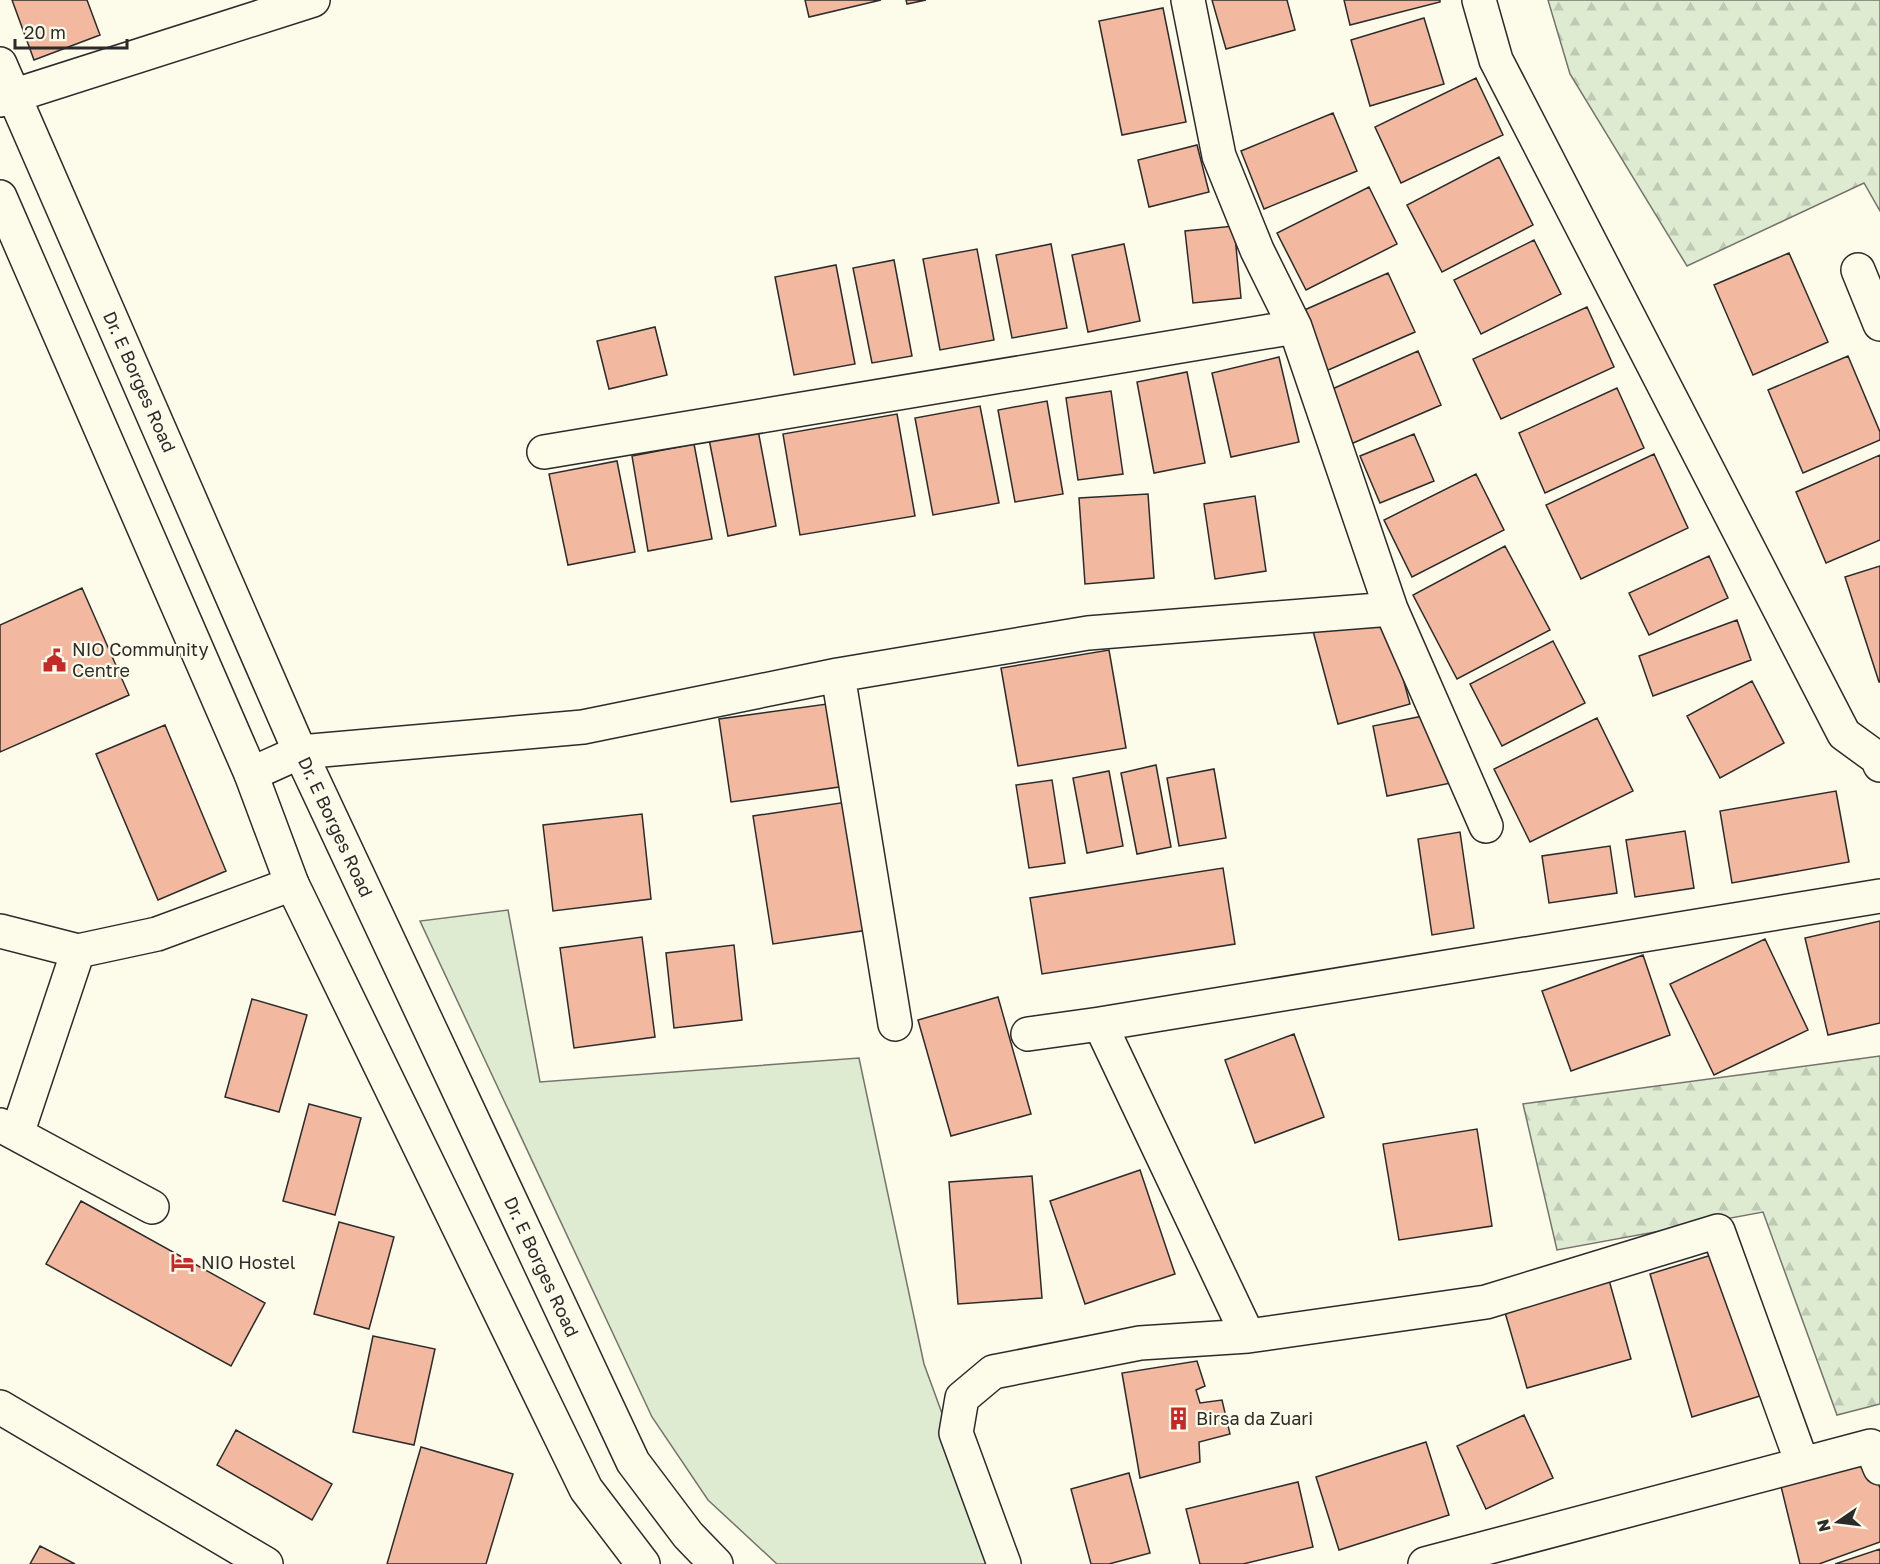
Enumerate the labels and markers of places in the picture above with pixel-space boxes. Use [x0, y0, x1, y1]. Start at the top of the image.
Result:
place label: NIO Community Centre [72, 638, 208, 681]
public building icon: NIO Community Centre [41, 647, 67, 673]
hotel icon: NIO Hostel [170, 1250, 196, 1276]
place label: NIO Hostel [201, 1251, 296, 1273]
building icon: Birsa da Zuari [1165, 1406, 1191, 1432]
place label: Birsa da Zuari [1196, 1407, 1313, 1429]

